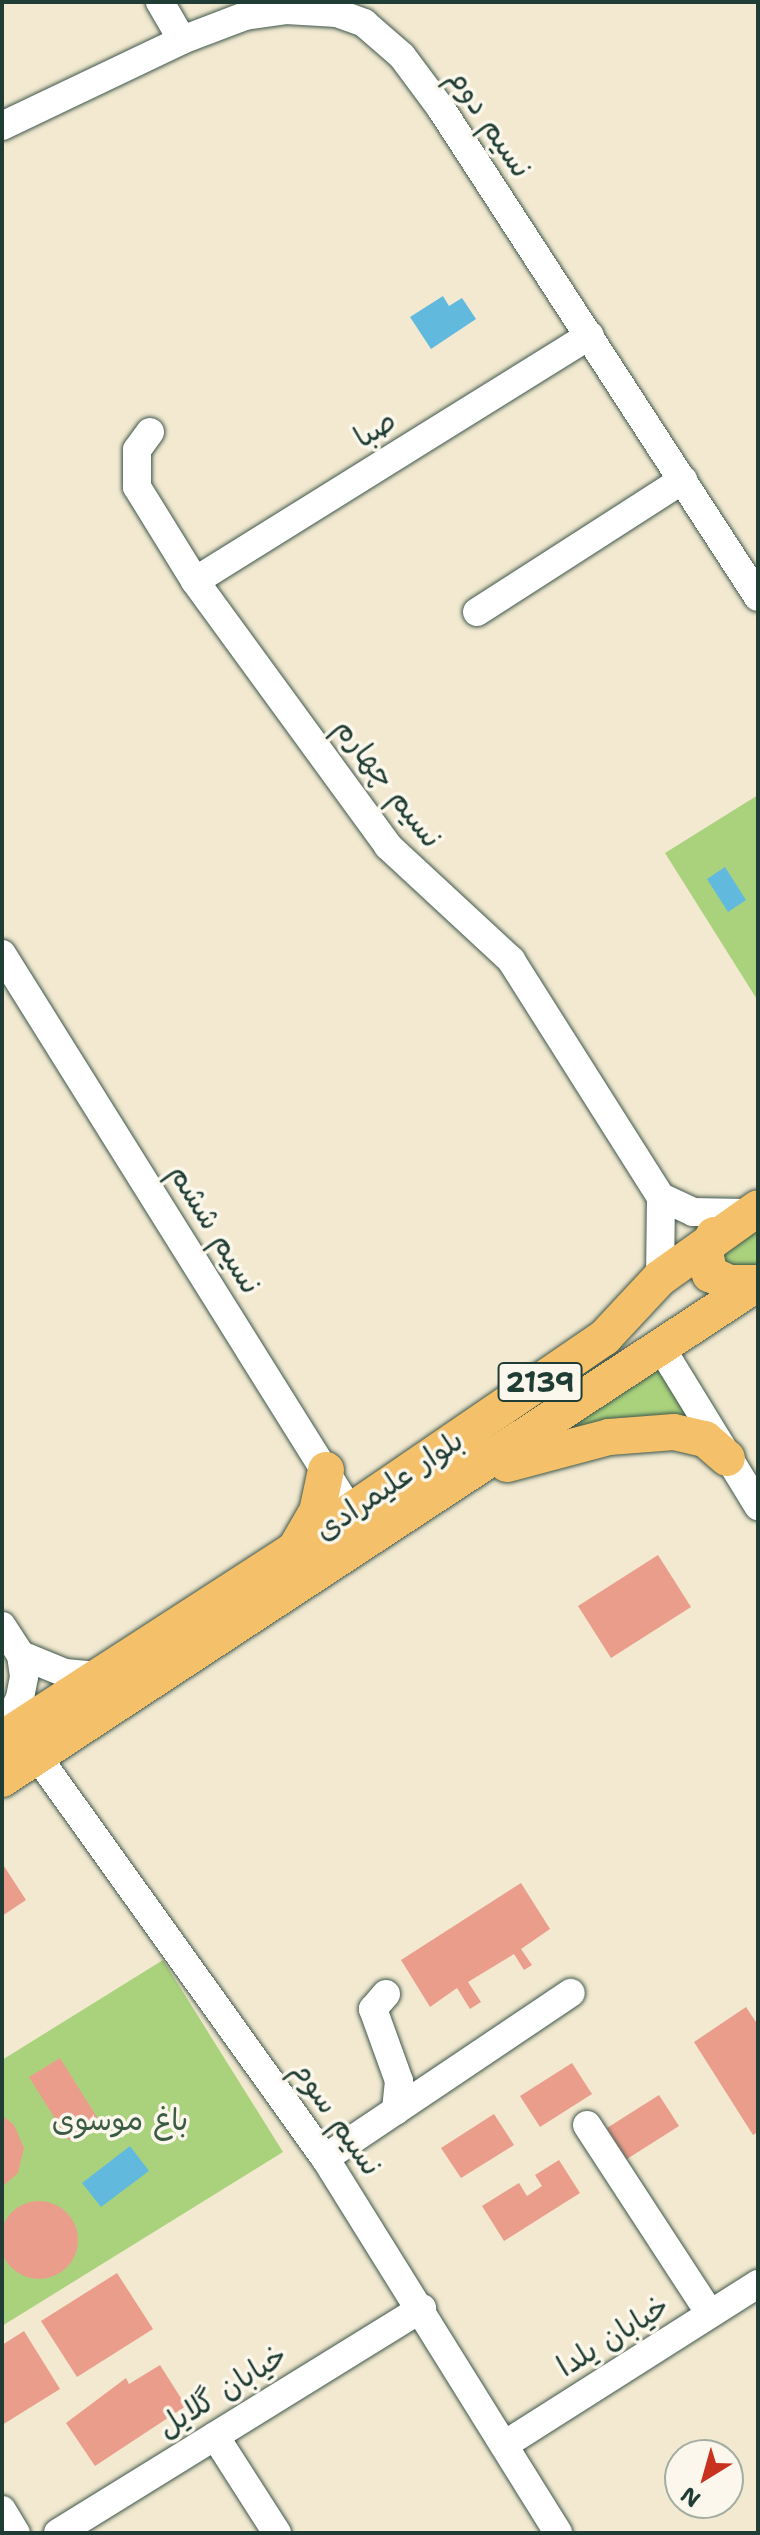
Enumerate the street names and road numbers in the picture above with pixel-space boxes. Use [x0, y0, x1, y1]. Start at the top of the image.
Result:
street label: نسیم دوم [440, 61, 540, 185]
street label: صبا [347, 402, 403, 456]
street label: نسیم چهارم [326, 711, 450, 855]
street label: نسیم ششم [161, 1157, 269, 1301]
road number: 2139 [496, 1358, 584, 1406]
street label: بلوار علیمرادی [308, 1422, 470, 1548]
street label: نسیم سوم [284, 2053, 390, 2183]
street label: خیابان یلدا [550, 2288, 676, 2384]
street label: خیابان گلایل [150, 2337, 294, 2445]

